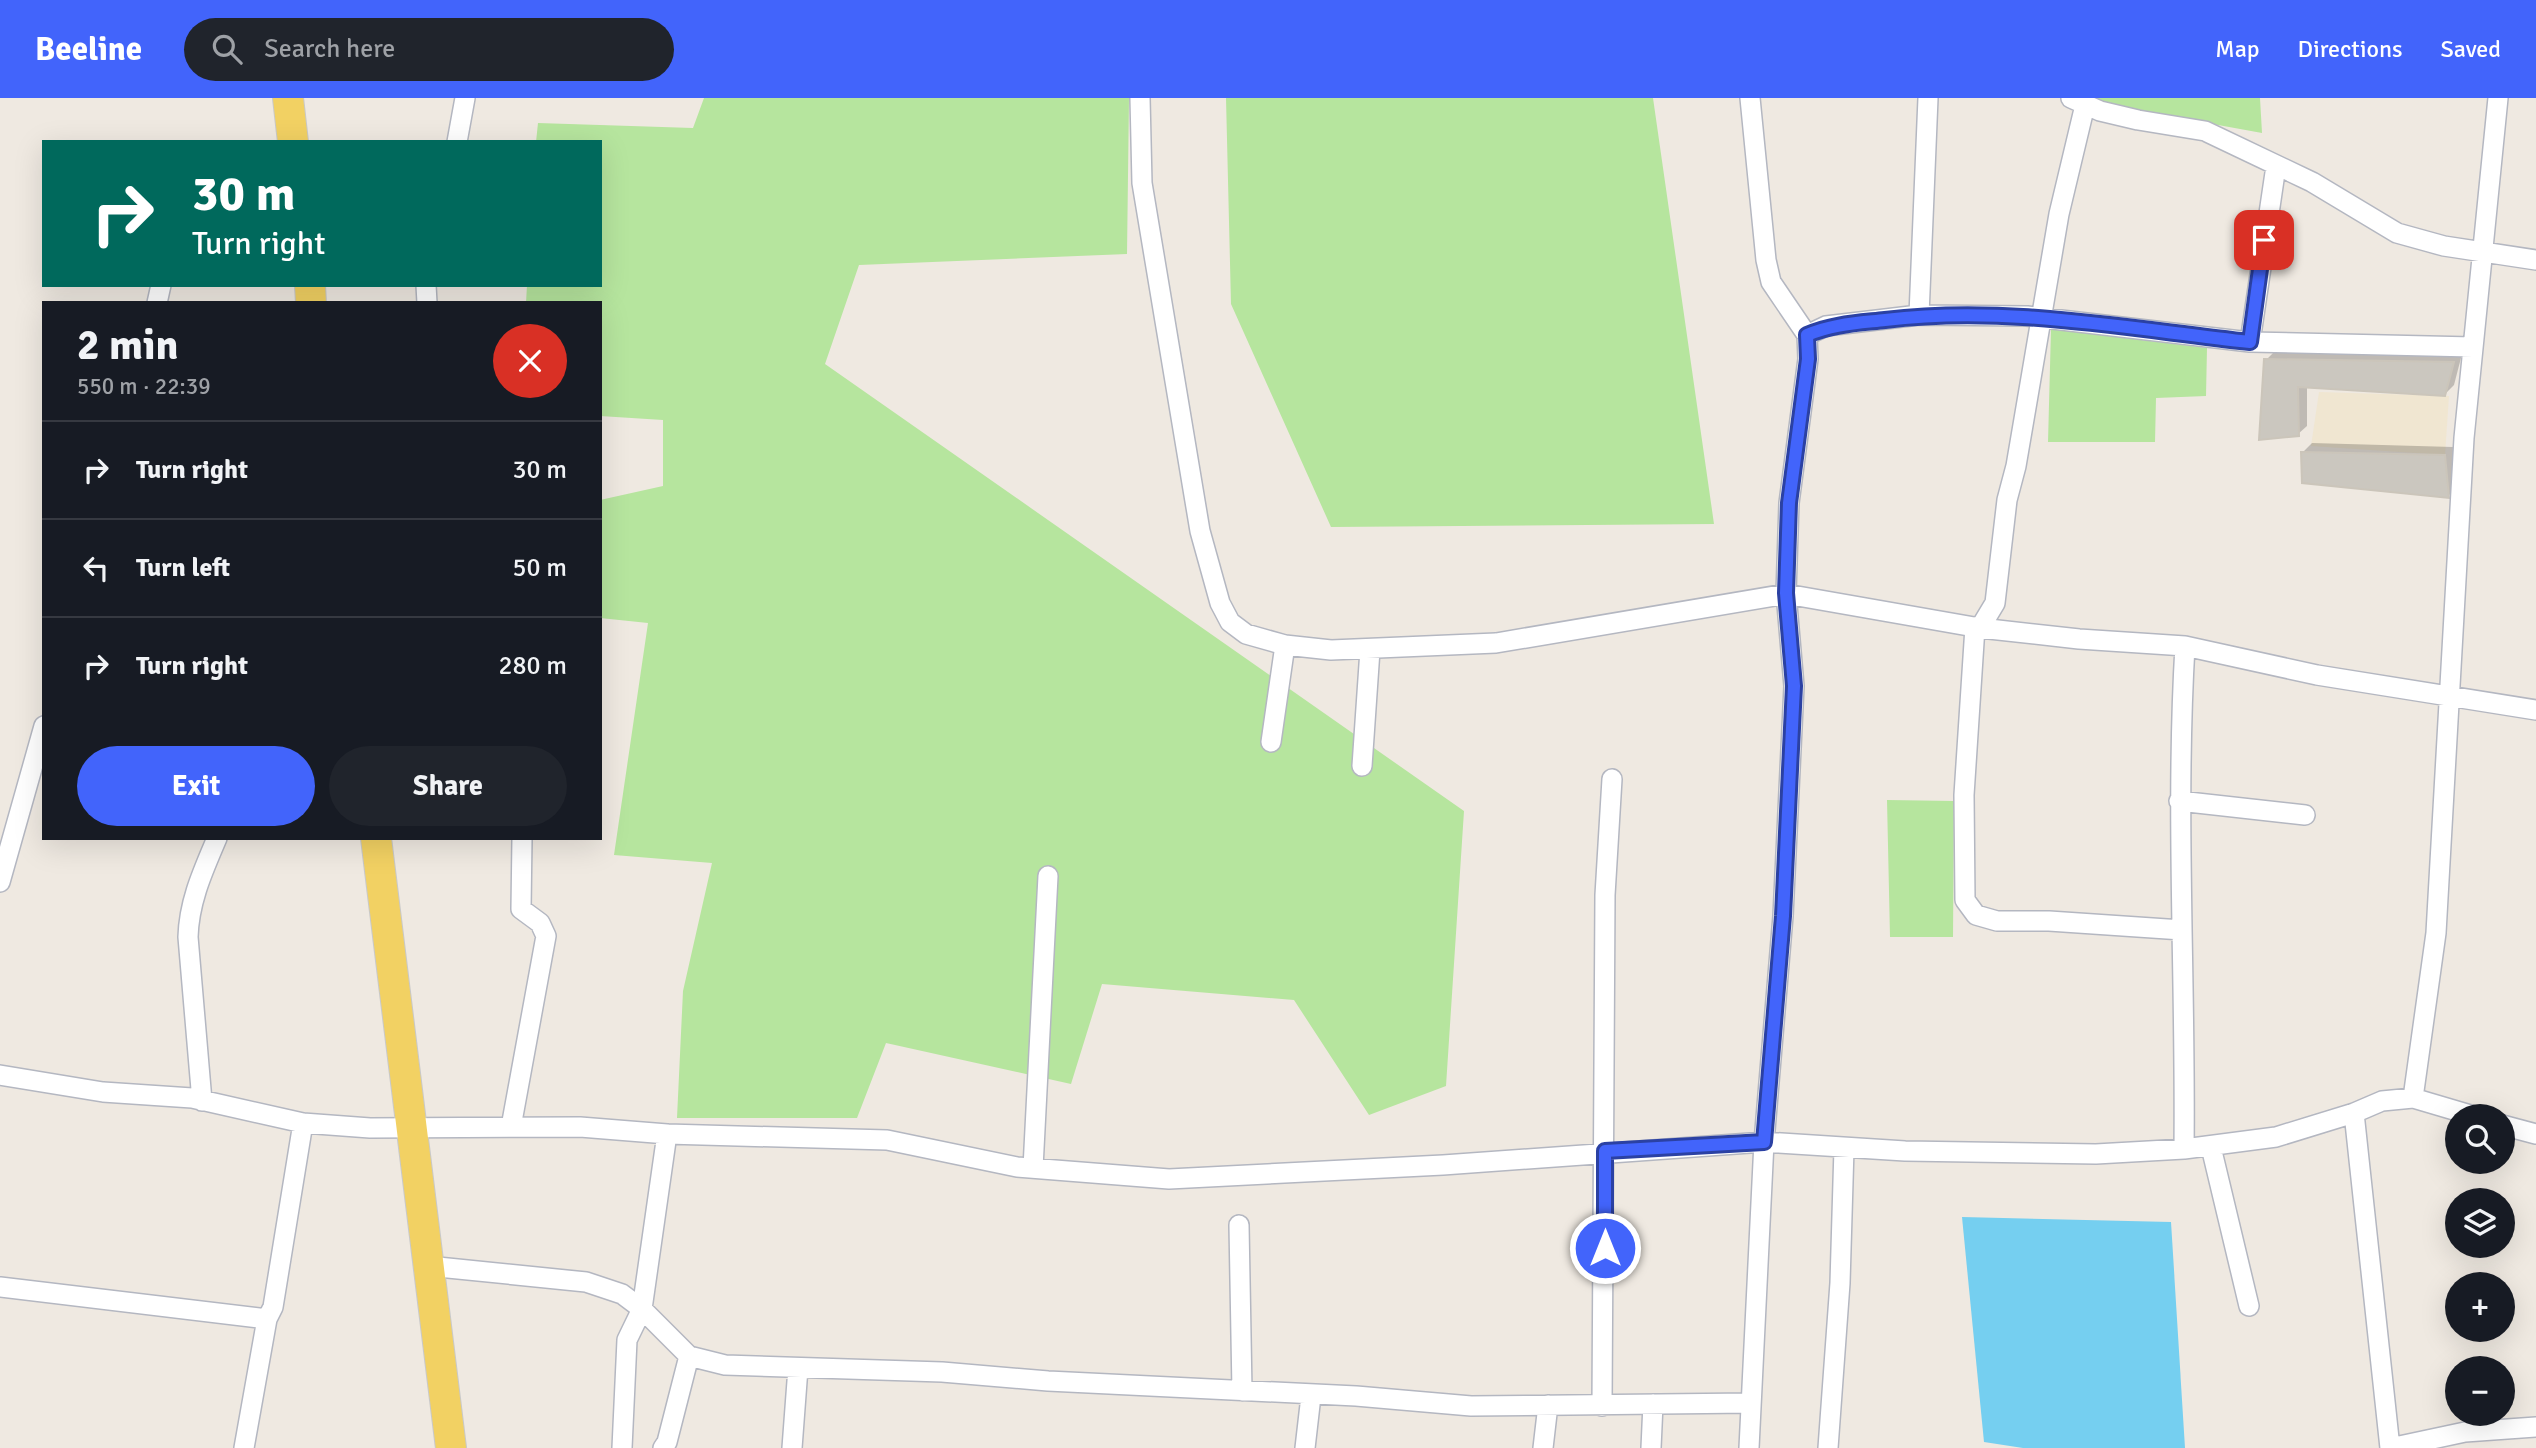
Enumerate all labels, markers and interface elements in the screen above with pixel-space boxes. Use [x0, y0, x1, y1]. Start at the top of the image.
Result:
search box [184, 18, 674, 81]
text: Beeline [35, 29, 142, 70]
icon: search [208, 30, 246, 68]
text: Search here [264, 33, 395, 65]
text: Map [2215, 34, 2260, 64]
text: Directions [2298, 34, 2403, 64]
text: Saved [2441, 34, 2501, 64]
text: 30 m [192, 164, 295, 224]
icon: right [77, 168, 168, 259]
pin [2234, 210, 2294, 270]
icon: arrive [2245, 221, 2283, 259]
text: Turn right [192, 224, 325, 263]
text: 2 min [77, 320, 178, 371]
button: close [493, 324, 567, 398]
text: 550 m · 22:39 [77, 372, 211, 401]
icon: right [77, 451, 115, 489]
text: Turn right [136, 454, 248, 486]
text: 30 m [512, 454, 567, 486]
icon: left [77, 549, 115, 587]
text: Turn left [136, 552, 230, 584]
text: 50 m [512, 552, 567, 584]
icon: right [77, 647, 115, 685]
text: Turn right [136, 650, 248, 682]
text: 280 m [498, 650, 567, 682]
button: Exit [77, 746, 315, 826]
button: Share [329, 746, 567, 826]
map controls [2445, 1104, 2515, 1426]
button: search [2445, 1104, 2515, 1174]
button: layers [2445, 1188, 2515, 1258]
position arrow [1568, 1211, 1642, 1285]
button: + [2445, 1272, 2515, 1342]
button: − [2445, 1356, 2515, 1426]

